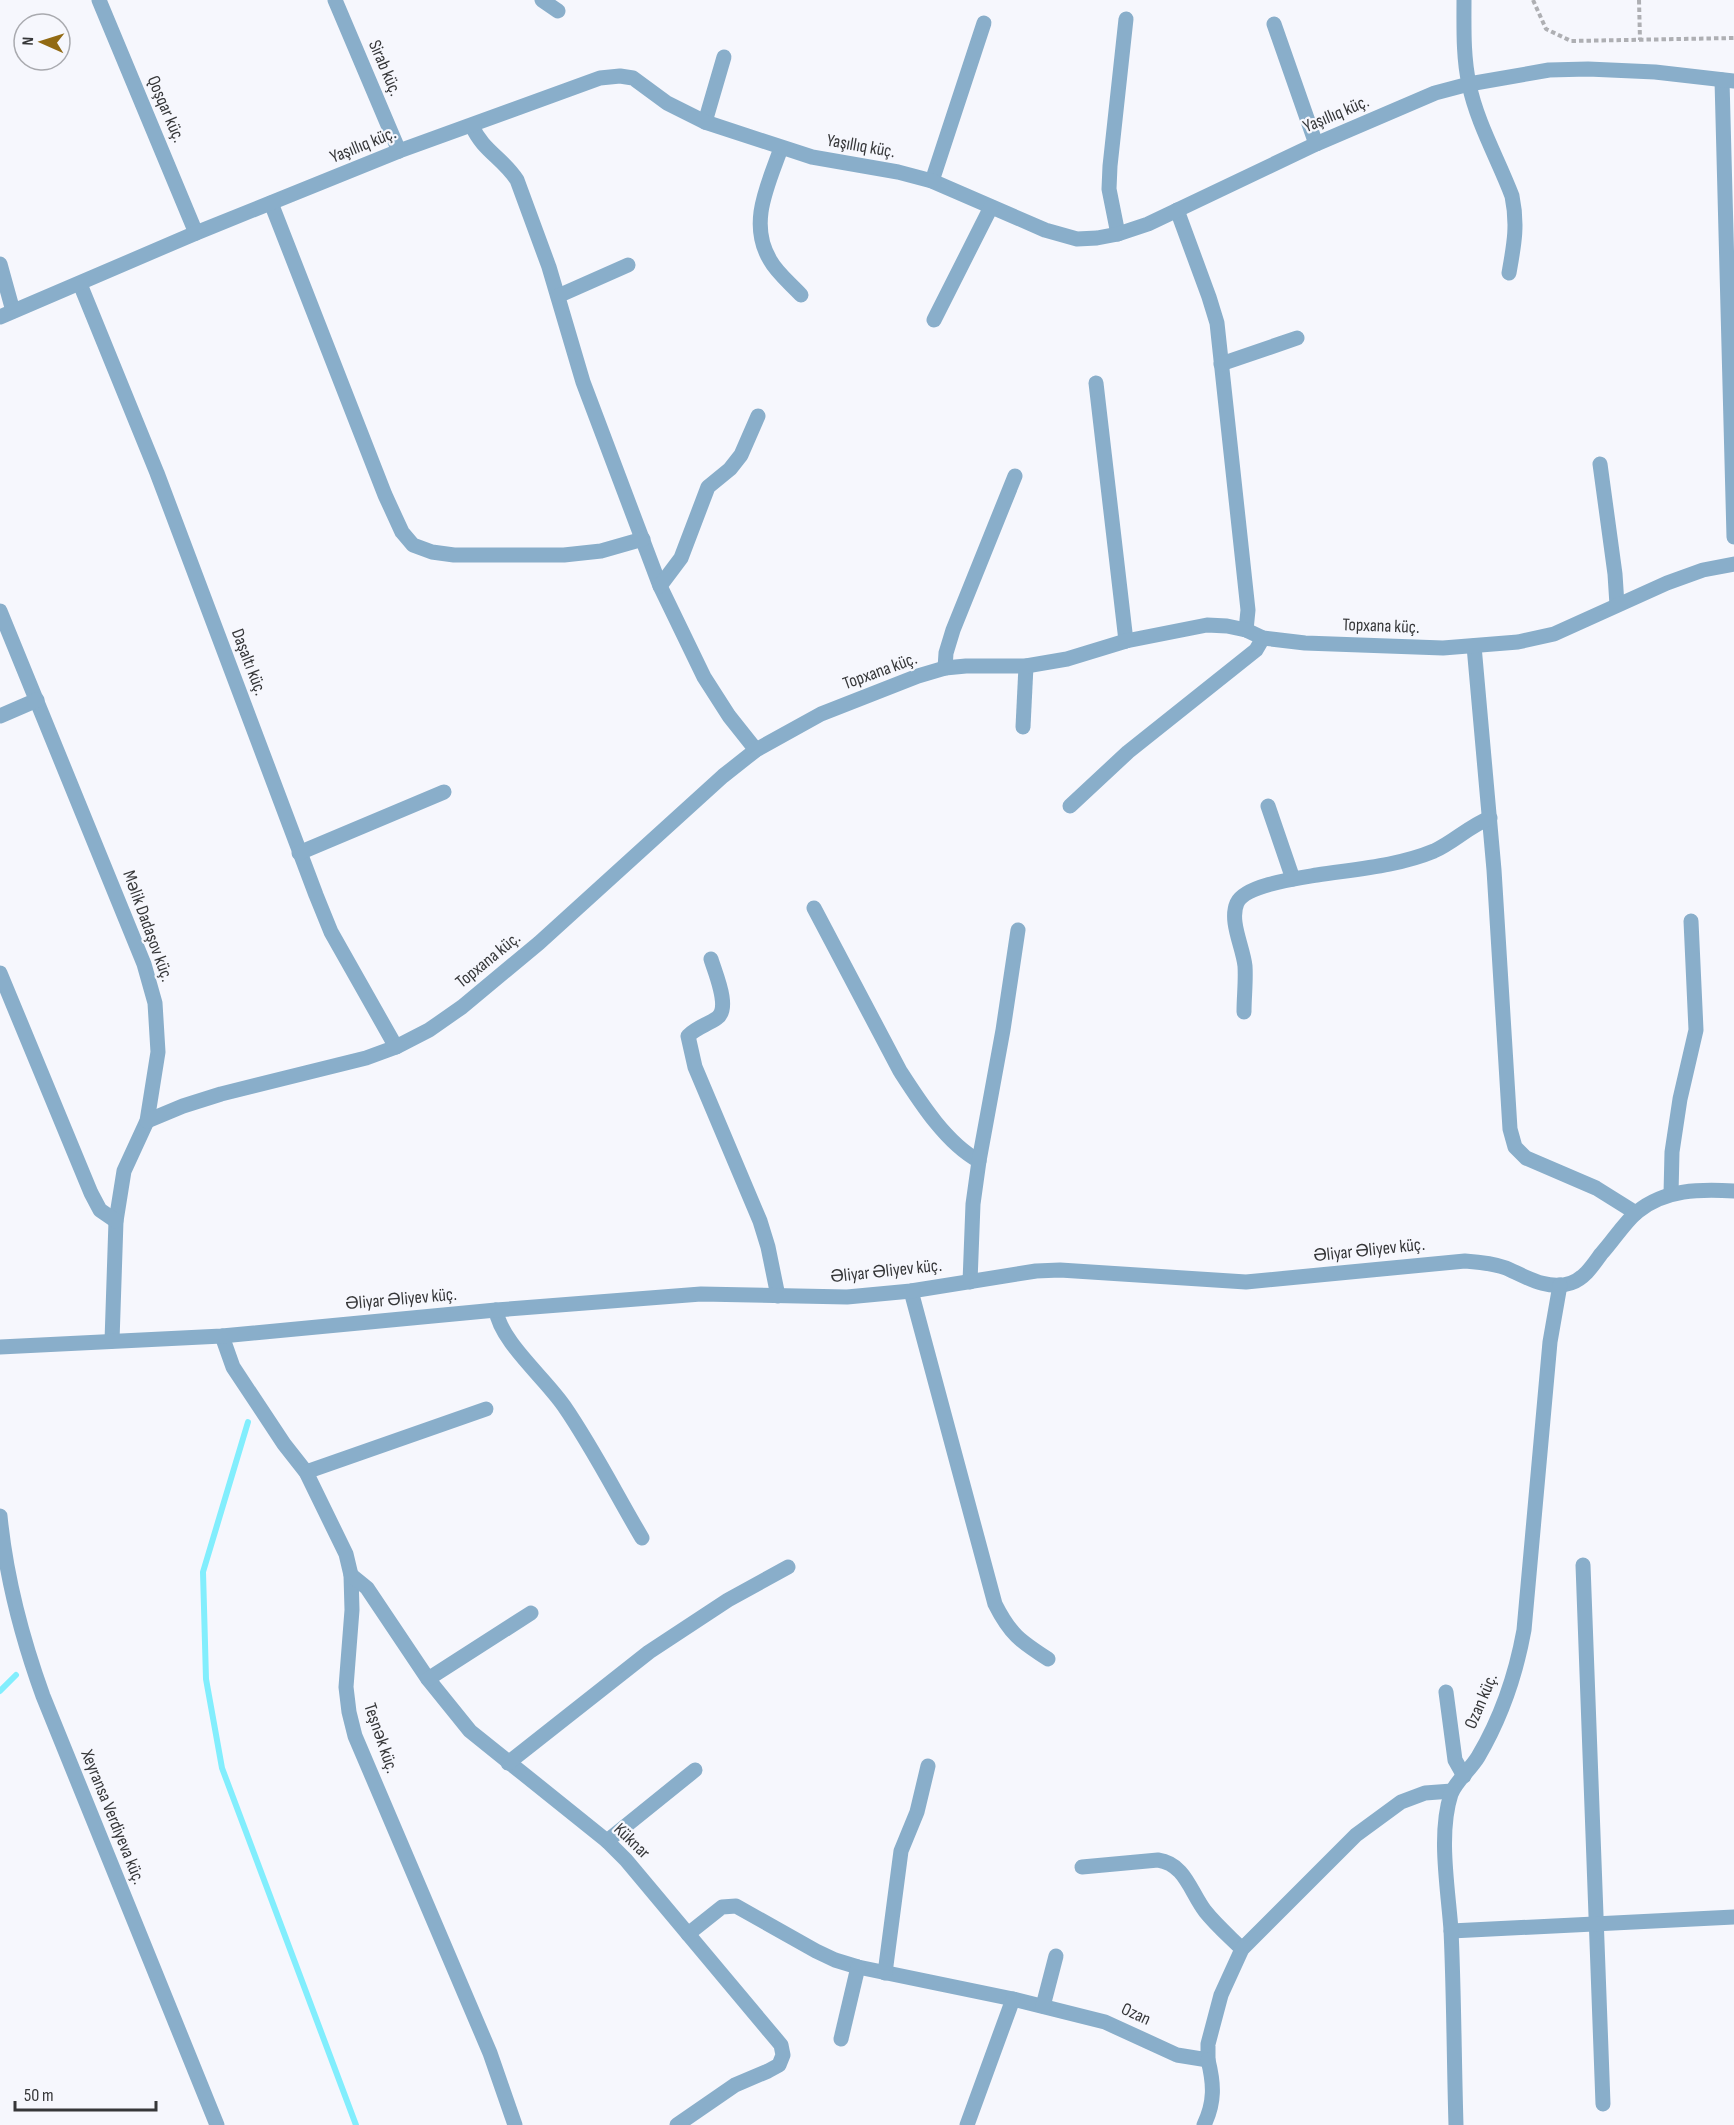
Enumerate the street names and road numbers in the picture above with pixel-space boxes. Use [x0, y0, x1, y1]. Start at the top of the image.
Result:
street label: Sirab küç. [364, 37, 406, 99]
street label: Qoşqar küç. [143, 72, 189, 146]
street label: Yaşıllıq küç. [1300, 91, 1372, 137]
street label: Yaşıllıq küç. [327, 122, 399, 168]
street label: Yaşıllıq küç. [825, 130, 897, 162]
street label: Topxana küç. [1342, 614, 1420, 638]
street label: Daşaltı küç. [227, 626, 271, 698]
street label: Topxana küç. [840, 648, 920, 694]
street label: Məlik Dadaşov küç. [118, 868, 178, 984]
street label: Topxana küç. [451, 928, 525, 992]
street label: Əliyar Əliyev küç. [1312, 1234, 1426, 1266]
street label: Əliyar Əliyev küç. [829, 1255, 943, 1287]
street label: Əliyar Əliyev küç. [344, 1284, 458, 1314]
street label: Ozan küç. [1460, 1670, 1502, 1732]
street label: Teşnək küç. [359, 1700, 403, 1776]
street label: Xeyransa Verdiyeva küç. [76, 1746, 150, 1887]
street label: Küknar [610, 1819, 654, 1863]
street label: Ozan [1118, 1998, 1154, 2030]

